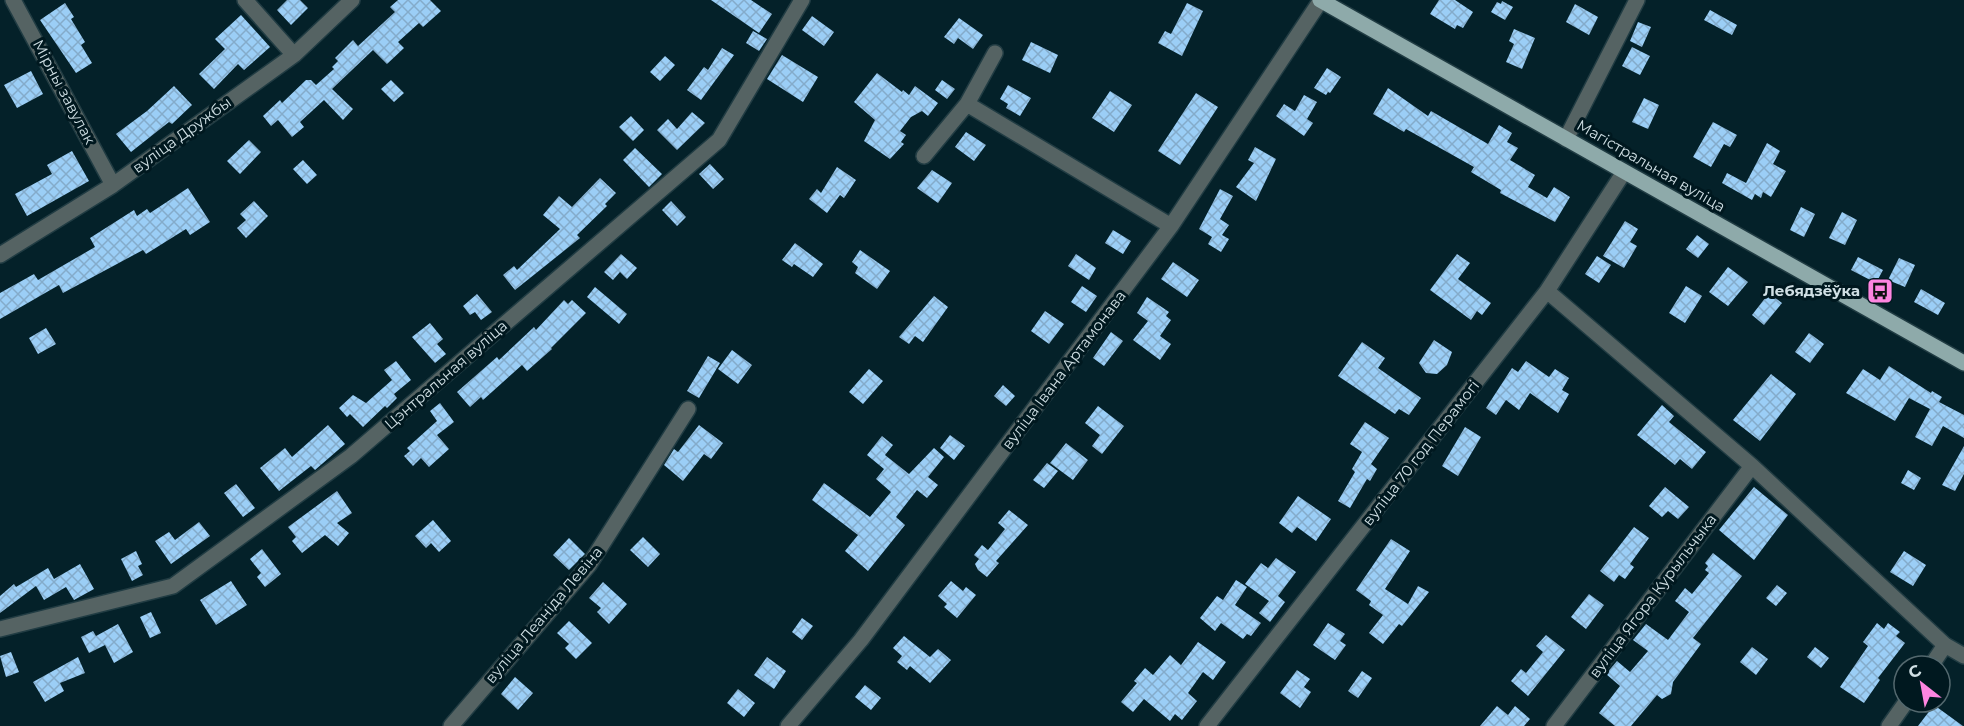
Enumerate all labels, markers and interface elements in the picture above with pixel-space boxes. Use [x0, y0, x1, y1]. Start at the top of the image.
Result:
street label: Мірны завулак [29, 36, 100, 147]
street label: вуліца Дружбы [129, 92, 235, 177]
street label: Магістральная вуліца [1574, 115, 1729, 216]
bus stop icon: Лебядзёўка [1865, 276, 1895, 306]
place label: Лебядзёўка [1763, 281, 1860, 300]
street label: вуліца Івана Артамонава [998, 286, 1130, 453]
street label: Цэнтральная вуліца [380, 316, 511, 433]
street label: вуліца 70 год Перамогі [1358, 376, 1483, 529]
street label: вуліца Ягора Курыльчыка [1585, 510, 1721, 681]
street label: вуліца Леаніда Левіна [481, 542, 607, 687]
north arrow [1892, 654, 1952, 714]
text: С [1905, 660, 1925, 683]

